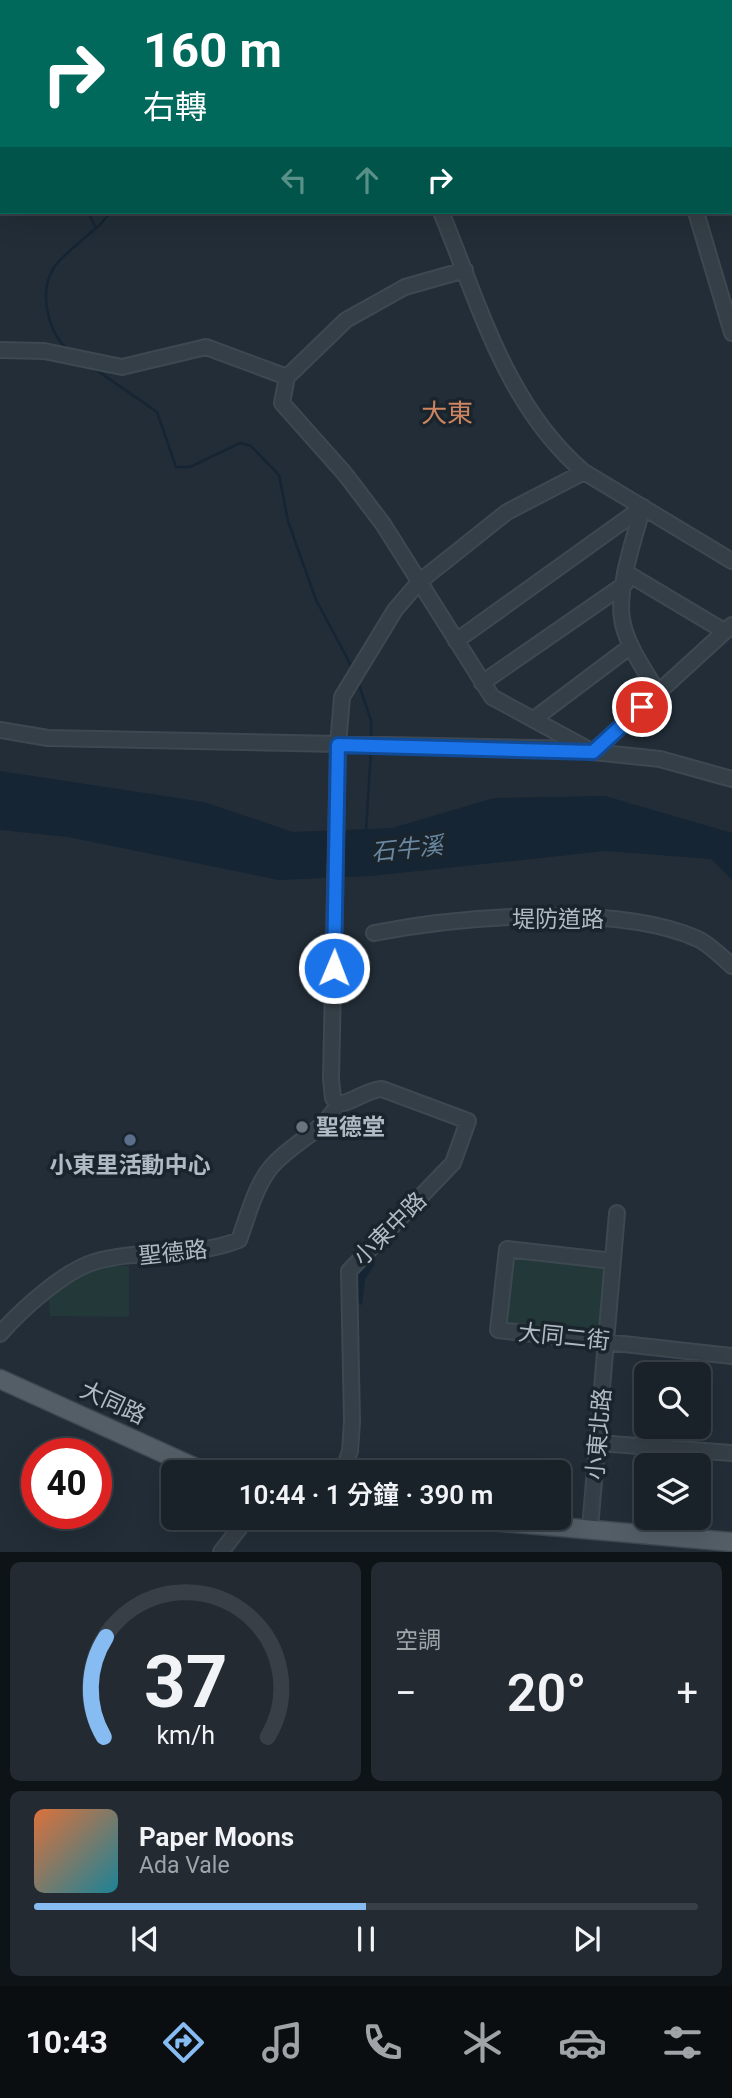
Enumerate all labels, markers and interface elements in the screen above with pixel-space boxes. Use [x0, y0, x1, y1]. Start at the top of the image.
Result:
text: 160 m [143, 22, 282, 79]
icon: right [28, 28, 119, 119]
text: 右轉 [143, 88, 207, 126]
icon: left [275, 161, 313, 199]
icon: ahead [348, 161, 386, 199]
icon: right [421, 161, 459, 199]
district label: 大東 [421, 398, 473, 428]
pin [612, 677, 672, 737]
icon: arrive [623, 688, 661, 726]
water label: 石牛溪 [370, 831, 447, 867]
street label: 堤防道路 [512, 906, 604, 933]
position arrow [297, 931, 371, 1005]
place label: 聖德堂 [316, 1114, 385, 1141]
marker: 聖德堂 [294, 1119, 310, 1135]
marker: 小東里活動中心 [122, 1132, 138, 1148]
place label: 小東里活動中心 [50, 1152, 211, 1179]
street label: 小東中路 [348, 1187, 432, 1271]
street label: 聖德路 [137, 1236, 209, 1270]
street label: 大同二街 [517, 1319, 611, 1355]
map controls [634, 1362, 711, 1530]
button: search [634, 1362, 711, 1439]
street label: 大同路 [76, 1376, 150, 1430]
street label: 小東北路 [582, 1387, 616, 1481]
speed limit sign: 40 [21, 1438, 112, 1529]
button: layers [634, 1453, 711, 1530]
text: 10:44 · 1 分鐘 · 390 m [239, 1480, 493, 1510]
text: 空調 [395, 1627, 441, 1654]
text: 37 [144, 1640, 227, 1726]
text: 20° [507, 1663, 586, 1724]
text: − [395, 1671, 417, 1715]
text: + [676, 1671, 698, 1715]
text: km/h [156, 1721, 215, 1750]
text: Paper Moons [139, 1822, 294, 1852]
text: Ada Vale [139, 1852, 230, 1879]
icon: previous [126, 1920, 164, 1958]
icon: pause [347, 1920, 385, 1958]
icon: next [568, 1920, 606, 1958]
icon: directions [159, 2018, 208, 2067]
icon: music [258, 2018, 307, 2067]
icon: phone [358, 2018, 407, 2067]
icon: climate [458, 2018, 507, 2067]
icon: car [558, 2018, 607, 2067]
icon: filters [658, 2018, 707, 2067]
text: 10:43 [25, 2023, 108, 2061]

